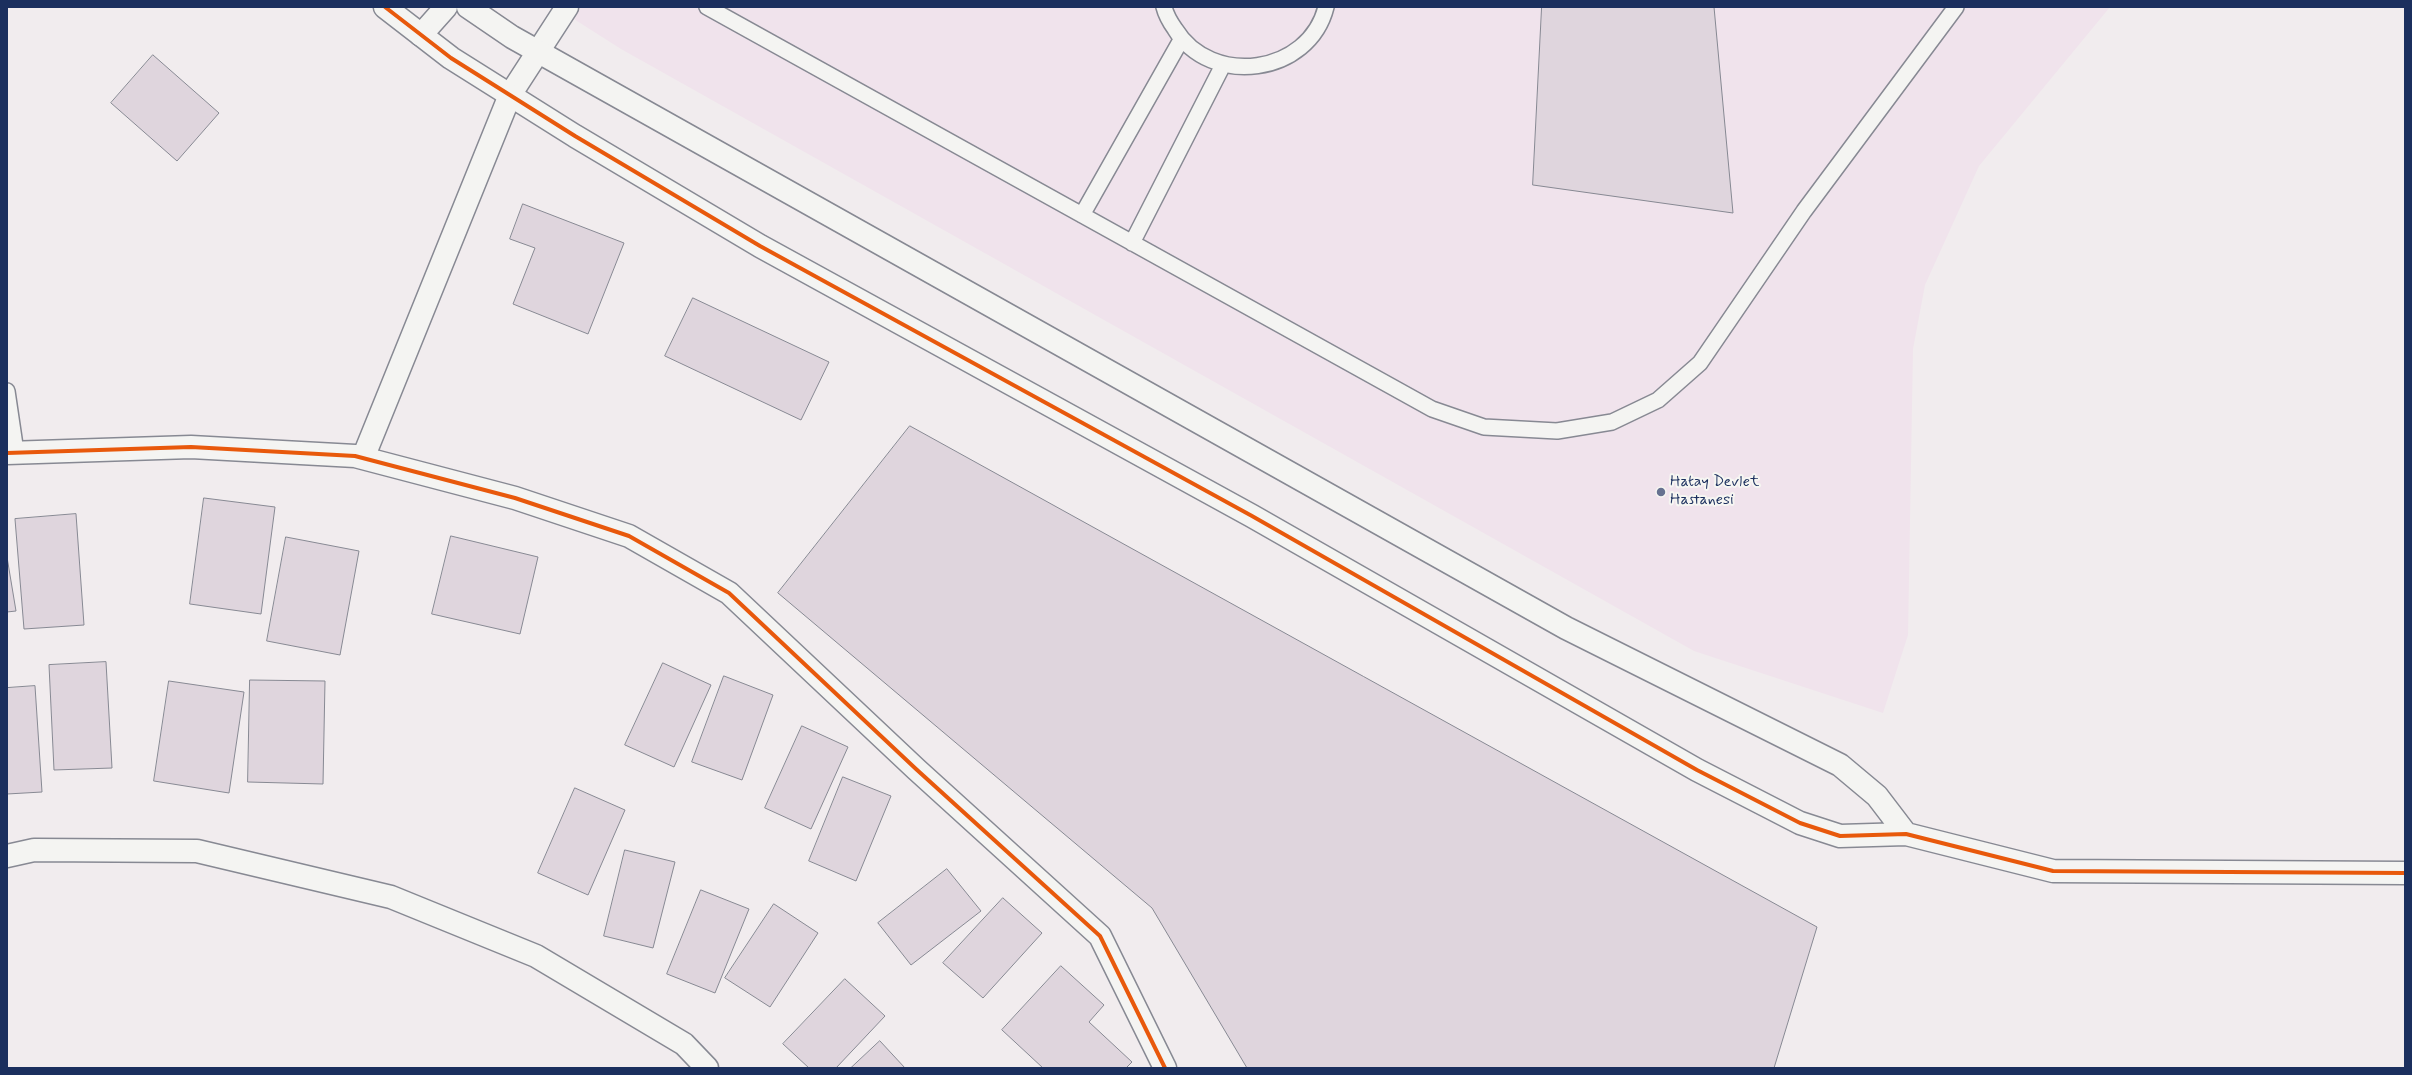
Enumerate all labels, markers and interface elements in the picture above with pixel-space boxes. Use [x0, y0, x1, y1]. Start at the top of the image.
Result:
place label: Hatay Devlet Hastanesi [1670, 473, 1759, 511]
marker: Hatay Devlet Hastanesi [1655, 486, 1667, 498]

